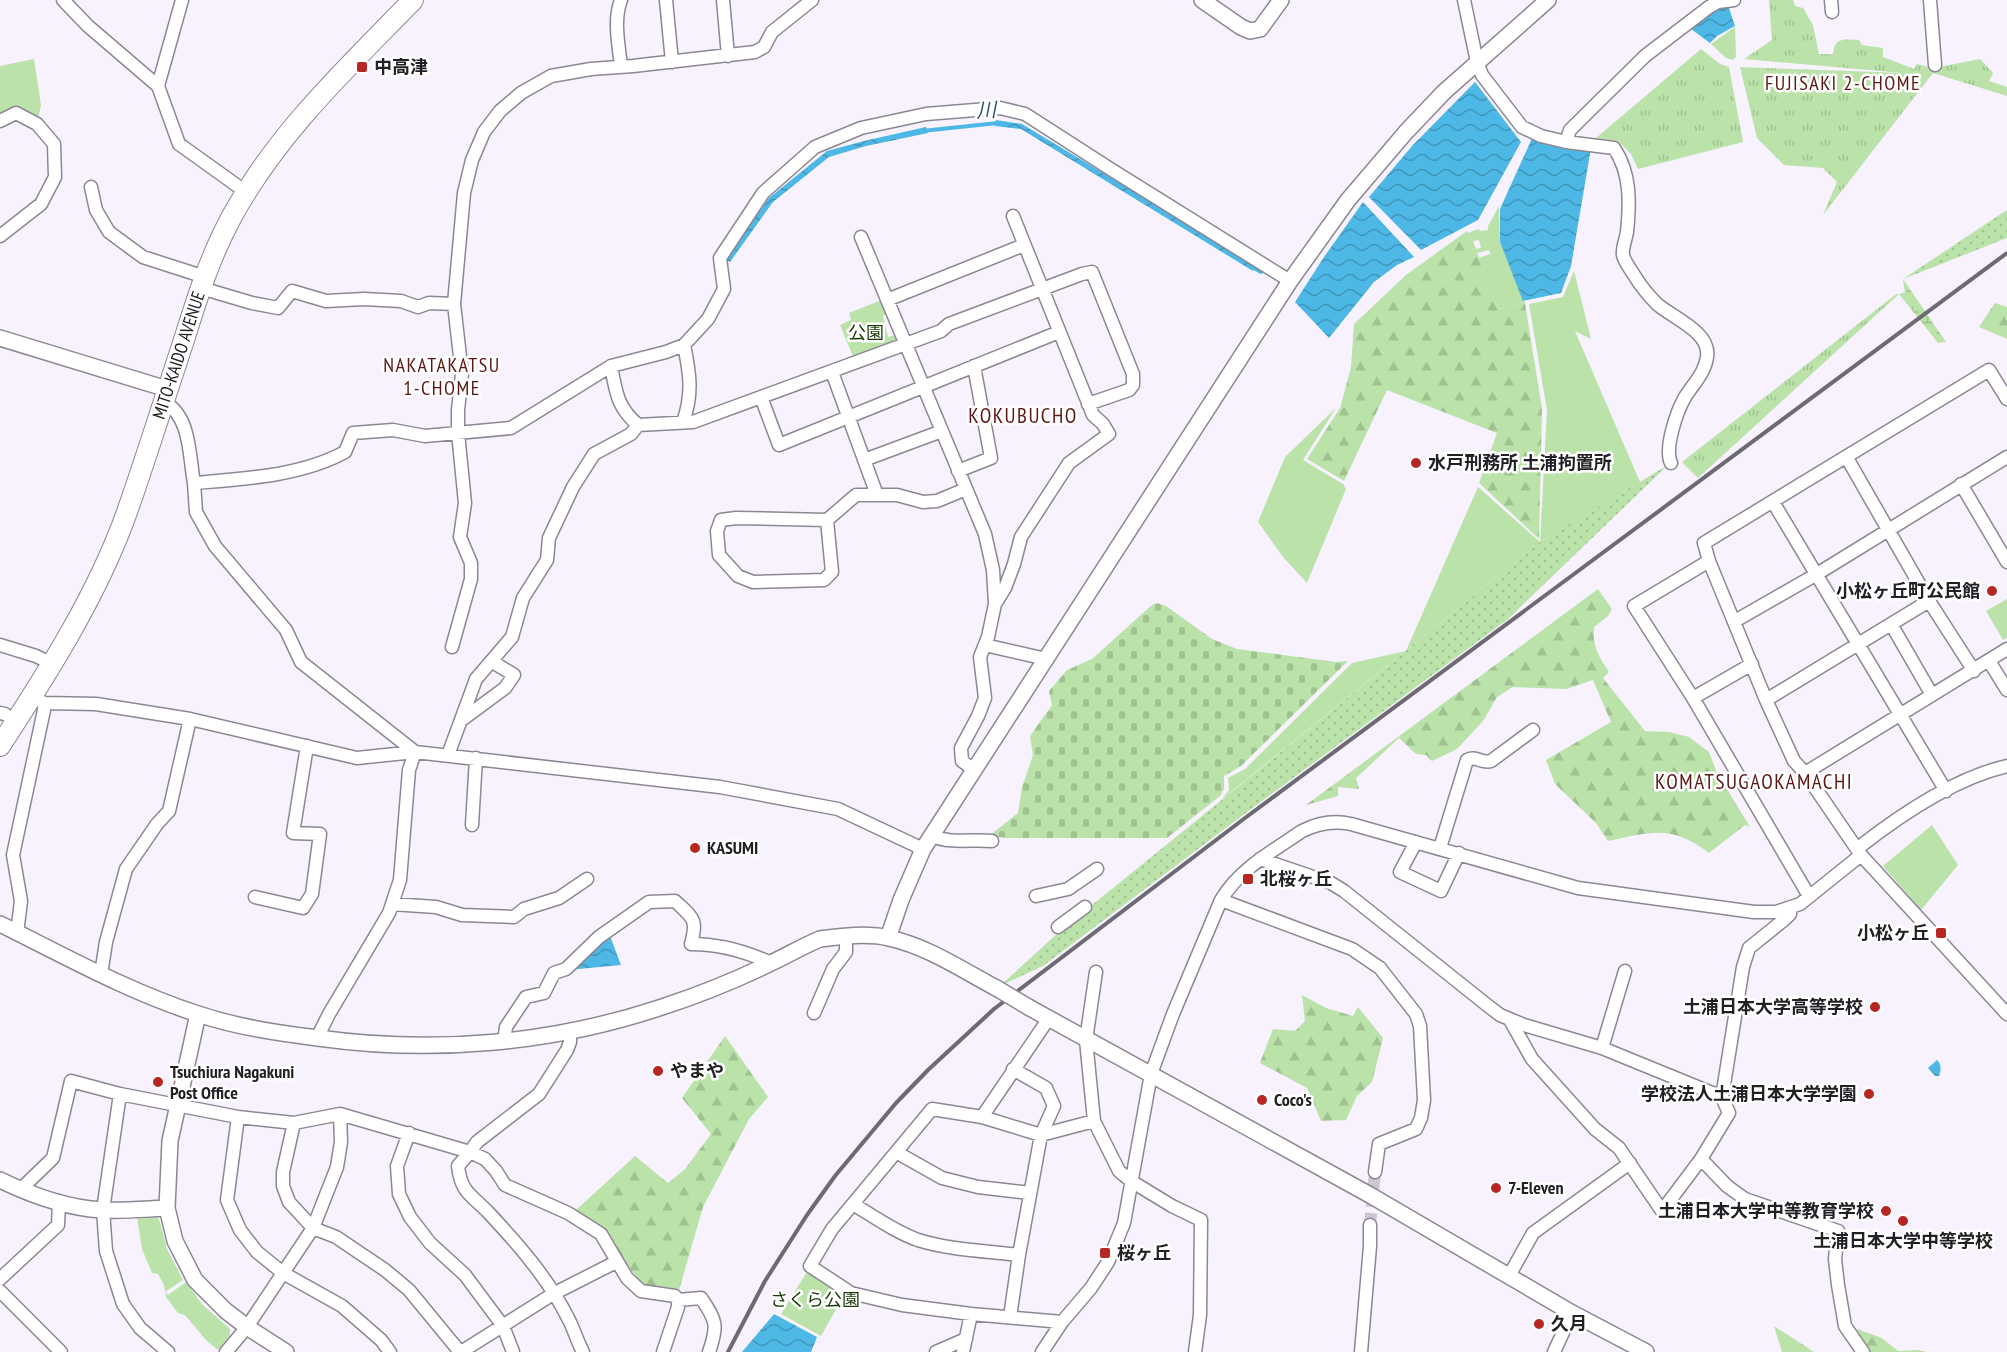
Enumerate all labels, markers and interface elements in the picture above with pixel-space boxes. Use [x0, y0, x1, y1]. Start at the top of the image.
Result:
place label: 中高津 [374, 55, 428, 78]
marker: 中高津 [355, 60, 369, 74]
district label: FUJISAKI 2-CHOME [1765, 70, 1921, 96]
water label: 川 [975, 96, 999, 124]
street label: MITO-KAIDO AVENUE [147, 288, 210, 422]
park label: 公園 [848, 321, 884, 344]
district label: NAKATAKATSU 1-CHOME [383, 352, 501, 401]
district label: KOKUBUCHO [968, 402, 1078, 429]
place label: 水戸刑務所 土浦拘置所 [1428, 451, 1612, 474]
marker: 水戸刑務所 土浦拘置所 [1409, 456, 1423, 470]
place label: 小松ヶ丘町公民館 [1836, 579, 1980, 602]
marker: 小松ヶ丘町公民館 [1985, 584, 1999, 598]
district label: KOMATSUGAOKAMACHI [1655, 768, 1853, 795]
place label: KASUMI [707, 836, 758, 859]
marker: KASUMI [688, 841, 702, 855]
place label: 北桜ヶ丘 [1260, 867, 1332, 890]
marker: 北桜ヶ丘 [1241, 872, 1255, 886]
place label: 小松ヶ丘 [1857, 921, 1929, 944]
marker: 小松ヶ丘 [1934, 926, 1948, 940]
place label: 土浦日本大学高等学校 [1683, 995, 1863, 1018]
marker: 土浦日本大学高等学校 [1868, 1000, 1882, 1014]
place label: やまや [670, 1059, 724, 1082]
place label: Tsuchiura Nagakuni Post Office [170, 1060, 294, 1104]
marker: やまや [651, 1064, 665, 1078]
marker: Tsuchiura Nagakuni Post Office [151, 1075, 165, 1089]
place label: 学校法人土浦日本大学学園 [1641, 1082, 1857, 1105]
marker: 学校法人土浦日本大学学園 [1862, 1087, 1876, 1101]
place label: Coco's [1274, 1088, 1312, 1111]
marker: Coco's [1255, 1093, 1269, 1107]
place label: 7-Eleven [1508, 1176, 1564, 1199]
marker: 7-Eleven [1489, 1181, 1503, 1195]
place label: 土浦日本大学中等教育学校 [1658, 1199, 1874, 1222]
marker: 土浦日本大学中等教育学校 [1879, 1204, 1893, 1218]
marker: 土浦日本大学中等学校 [1896, 1214, 1910, 1228]
place label: 土浦日本大学中等学校 [1813, 1229, 1993, 1252]
place label: 桜ヶ丘 [1117, 1241, 1171, 1264]
marker: 桜ヶ丘 [1098, 1246, 1112, 1260]
park label: さくら公園 [770, 1288, 860, 1311]
place label: 久月 [1551, 1312, 1587, 1335]
marker: 久月 [1532, 1317, 1546, 1331]

